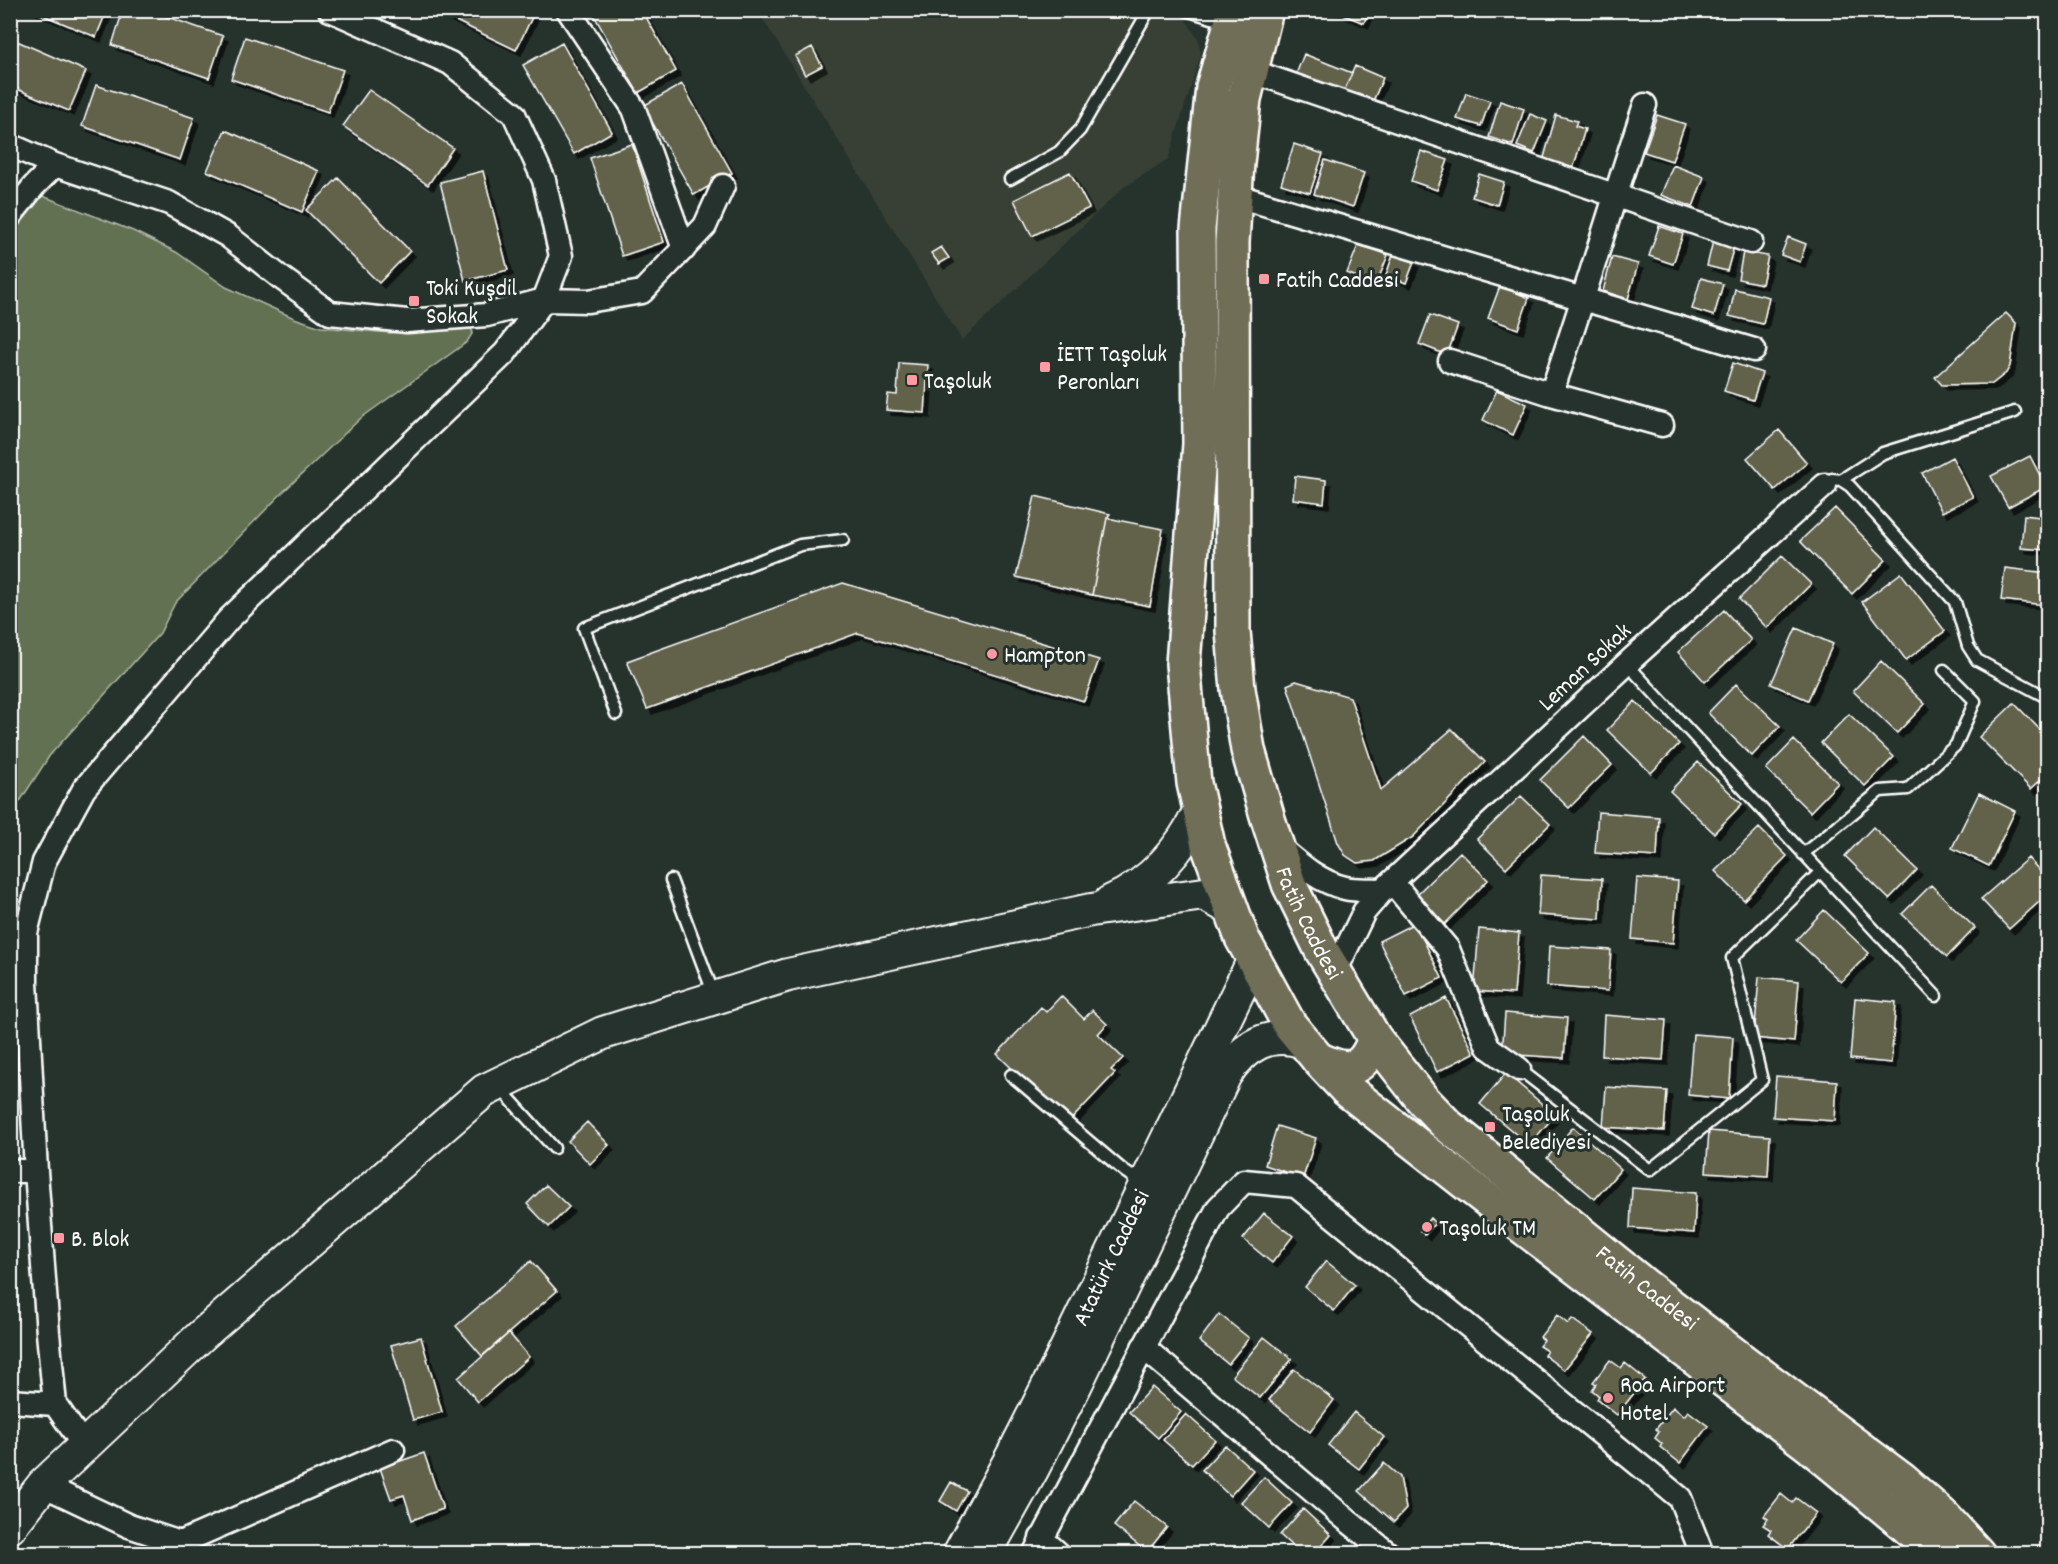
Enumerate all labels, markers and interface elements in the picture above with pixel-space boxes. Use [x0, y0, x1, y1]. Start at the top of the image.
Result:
place label: Fatih Caddesi [1276, 265, 1398, 299]
marker: Fatih Caddesi [1257, 272, 1271, 286]
place label: Toki Kuşdil Sokak [426, 273, 517, 335]
marker: Toki Kuşdil Sokak [407, 294, 421, 308]
place label: İETT Taşoluk Peronları [1057, 339, 1167, 401]
marker: İETT Taşoluk Peronları [1038, 360, 1052, 374]
place label: Taşoluk [924, 366, 992, 400]
marker: Taşoluk [905, 373, 919, 387]
street label: Leman Sokak [1532, 616, 1640, 720]
place label: Hampton [1004, 640, 1086, 674]
marker: Hampton [985, 647, 999, 661]
street label: Fatih Caddesi [1265, 863, 1350, 987]
place label: Taşoluk Belediyesi [1502, 1099, 1591, 1161]
marker: Taşoluk Belediyesi [1483, 1120, 1497, 1134]
street label: Atatürk Caddesi [1066, 1185, 1160, 1332]
place label: Taşoluk TM [1439, 1213, 1536, 1247]
marker: Taşoluk TM [1420, 1220, 1434, 1234]
place label: B. Blok [71, 1224, 129, 1258]
marker: B. Blok [52, 1231, 66, 1245]
street label: Fatih Caddesi [1587, 1238, 1704, 1341]
place label: Roa Airport Hotel [1620, 1370, 1725, 1432]
marker: Roa Airport Hotel [1601, 1391, 1615, 1405]

